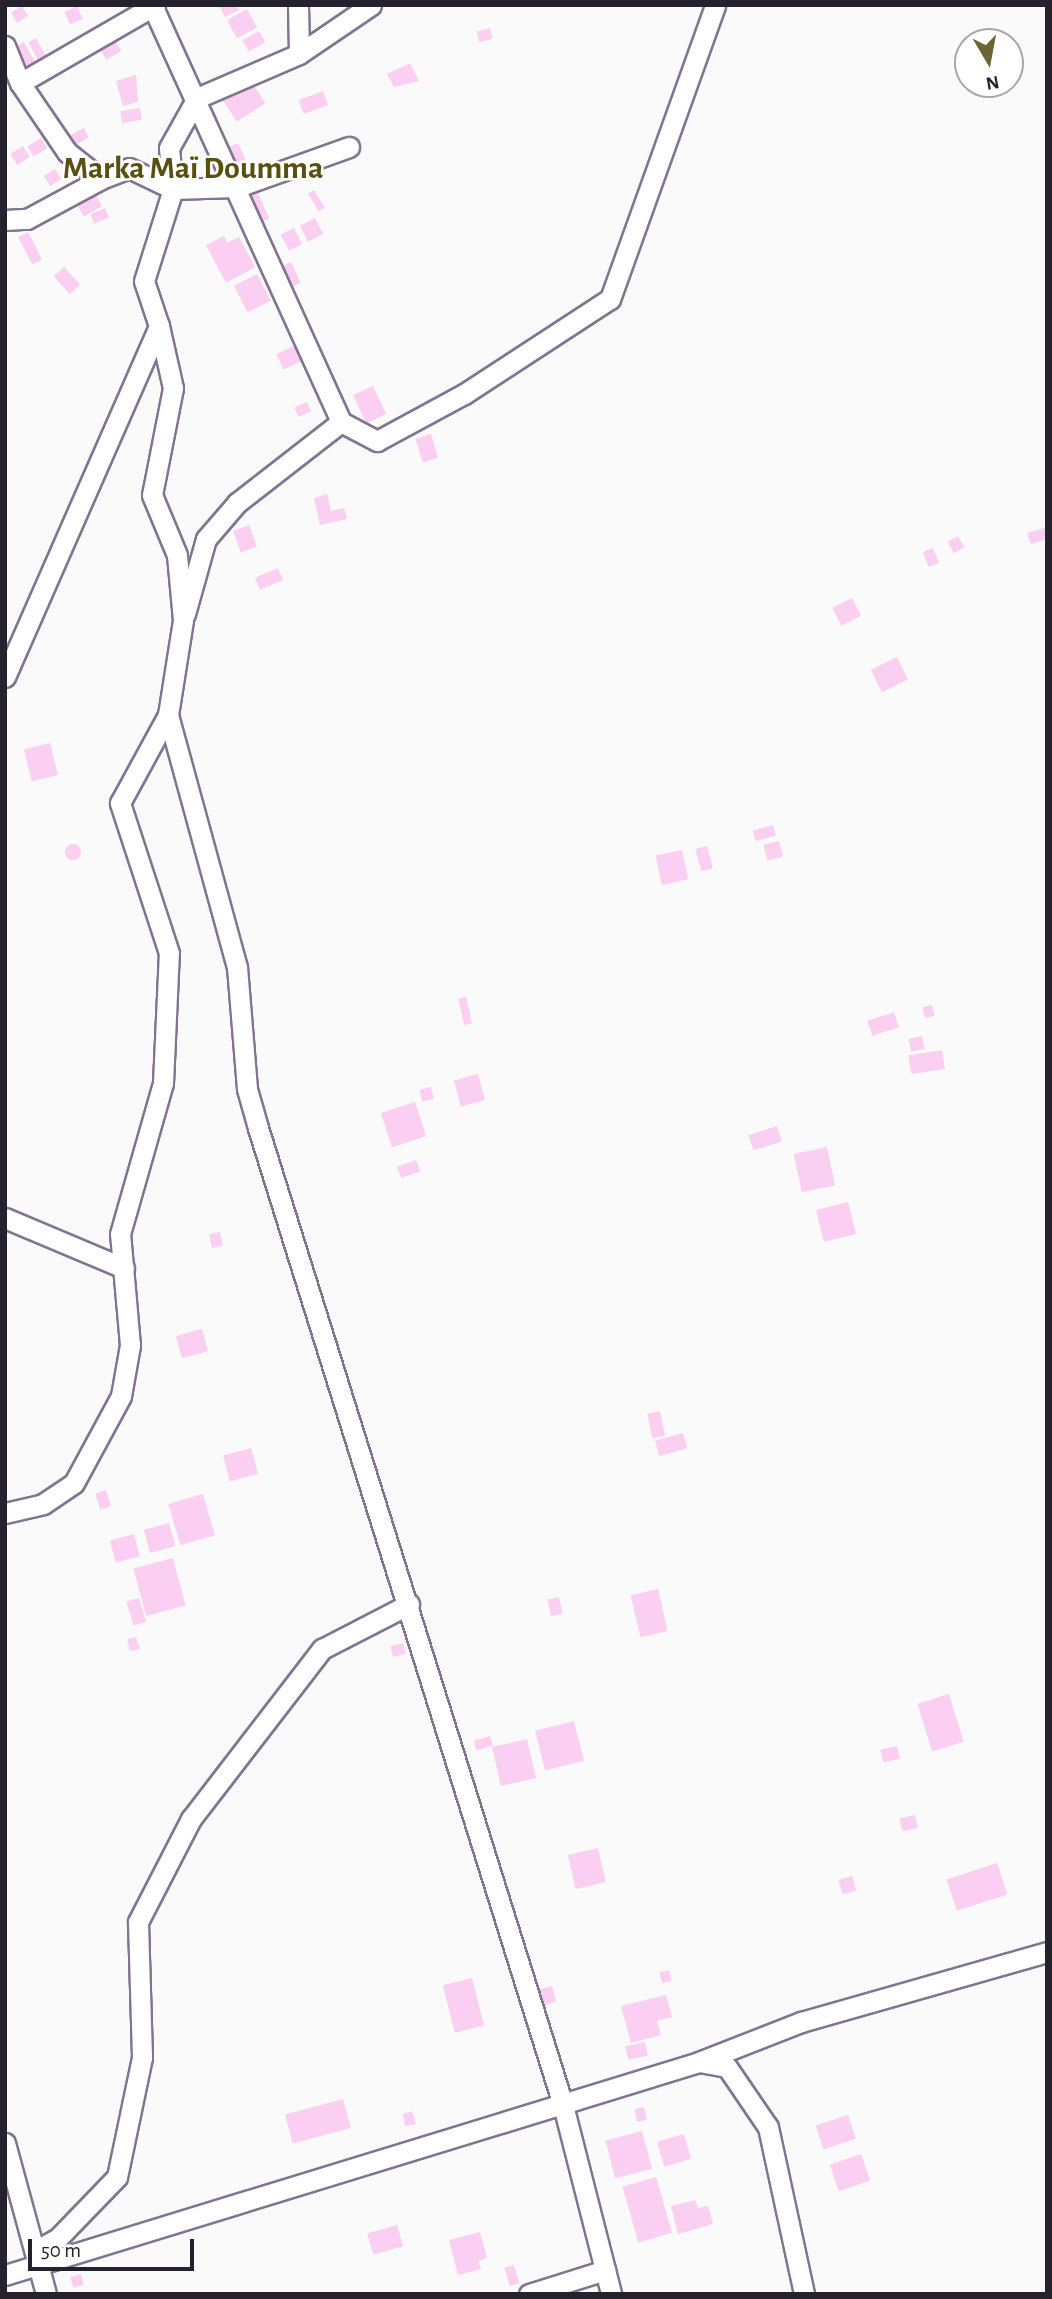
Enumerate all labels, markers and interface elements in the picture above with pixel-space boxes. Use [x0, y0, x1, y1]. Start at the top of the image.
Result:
north arrow [954, 28, 1024, 98]
text: N [984, 72, 1001, 93]
district label: Marka Maï Doumma [63, 149, 323, 187]
scale bar [32, 2226, 198, 2270]
text: 50 m [41, 2240, 81, 2261]

